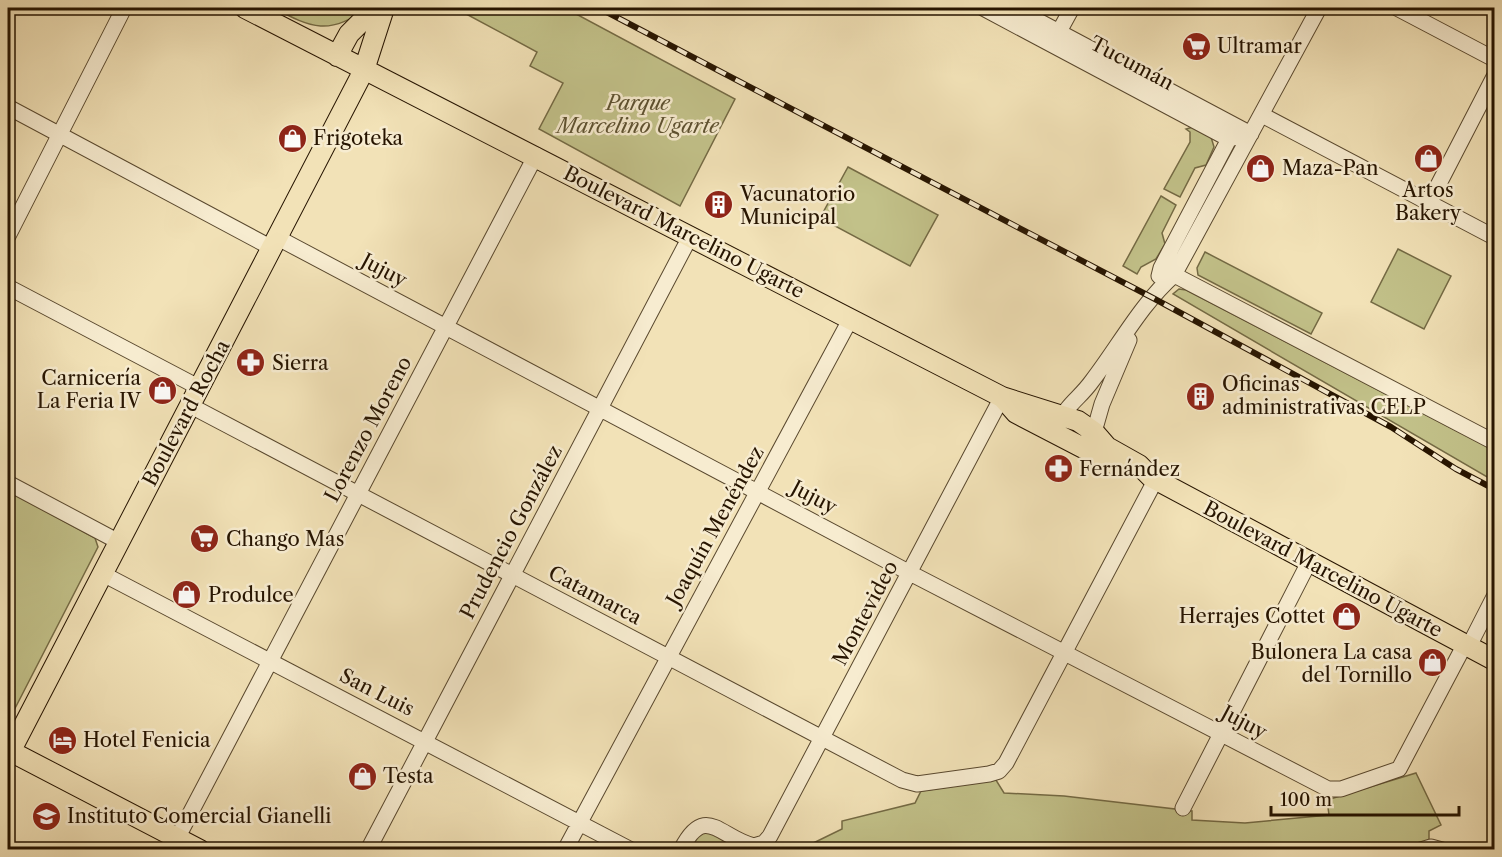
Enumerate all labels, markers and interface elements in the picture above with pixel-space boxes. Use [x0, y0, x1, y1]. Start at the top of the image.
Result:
supermarket icon: Ultramar [1180, 30, 1212, 62]
street label: Tucumán [1086, 31, 1178, 95]
place label: Ultramar [1217, 34, 1302, 58]
park label: Parque Marcelino Ugarte [555, 91, 720, 138]
shop icon: Frigoteka [276, 122, 308, 154]
place label: Frigoteka [313, 126, 404, 150]
shop icon: Artos Bakery [1412, 143, 1444, 175]
shop icon: Maza-Pan [1245, 152, 1277, 184]
place label: Maza-Pan [1282, 156, 1379, 180]
street label: Boulevard Marcelino Ugarte [560, 161, 808, 303]
place label: Artos Bakery [1395, 178, 1462, 225]
place label: Vacunatorio Municipal [739, 182, 855, 229]
building icon: Vacunatorio Municipal [703, 189, 735, 221]
street label: Jujuy [354, 247, 412, 292]
street label: Boulevard Rocha [137, 335, 235, 490]
pharmacy icon: Sierra [235, 347, 267, 379]
place label: Sierra [272, 351, 329, 375]
street label: Lorenzo Moreno [320, 352, 416, 506]
place label: Carnicería La Feria IV [37, 366, 142, 413]
place label: Oficinas administrativas CELP [1222, 372, 1426, 419]
shop icon: Carnicería La Feria IV [146, 374, 178, 406]
building icon: Oficinas administrativas CELP [1185, 380, 1217, 412]
street label: Prudencio González [455, 441, 567, 623]
street label: Joaquín Menéndez [660, 442, 769, 613]
pharmacy icon: Fernández [1042, 453, 1074, 485]
place label: Fernández [1079, 457, 1180, 481]
street label: Jujuy [784, 474, 842, 519]
street label: Boulevard Marcelino Ugarte [1200, 496, 1446, 642]
supermarket icon: Chango Mas [189, 523, 221, 555]
place label: Chango Mas [226, 527, 344, 551]
street label: Montevideo [827, 557, 903, 669]
street label: Catamarca [544, 560, 646, 630]
shop icon: Produlce [171, 579, 203, 611]
place label: Produlce [208, 583, 294, 607]
shop icon: Herrajes Cottet [1330, 600, 1362, 632]
place label: Herrajes Cottet [1179, 604, 1325, 628]
place label: Bulonera La casa del Tornillo [1251, 640, 1412, 687]
shop icon: Bulonera La casa del Tornillo [1417, 647, 1449, 679]
street label: San Luis [336, 663, 418, 721]
street label: Jujuy [1214, 699, 1272, 744]
hotel icon: Hotel Fenicia [46, 724, 78, 756]
place label: Hotel Fenicia [83, 728, 211, 752]
shop icon: Testa [346, 760, 378, 792]
place label: Testa [383, 764, 434, 788]
scale bar [1271, 779, 1458, 817]
text: 100 m [1280, 789, 1332, 811]
school or university icon: Instituto Comercial Gianelli [30, 800, 62, 832]
place label: Instituto Comercial Gianelli [67, 804, 331, 828]

